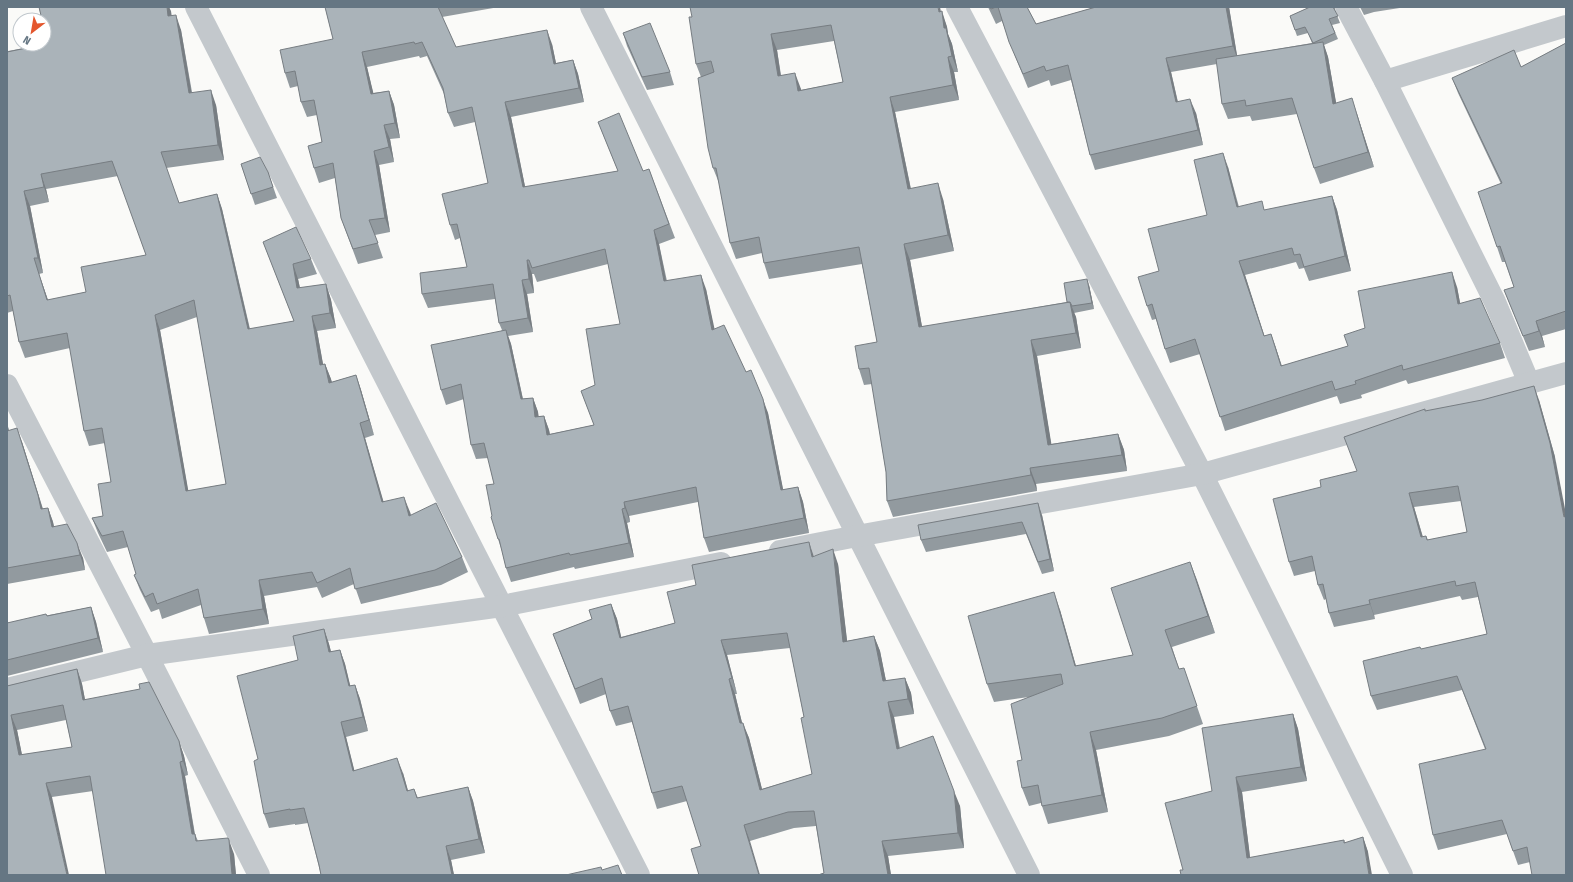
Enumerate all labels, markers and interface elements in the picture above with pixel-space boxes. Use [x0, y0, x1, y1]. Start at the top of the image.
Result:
north arrow [12, 12, 52, 52]
text: N [21, 33, 33, 47]

